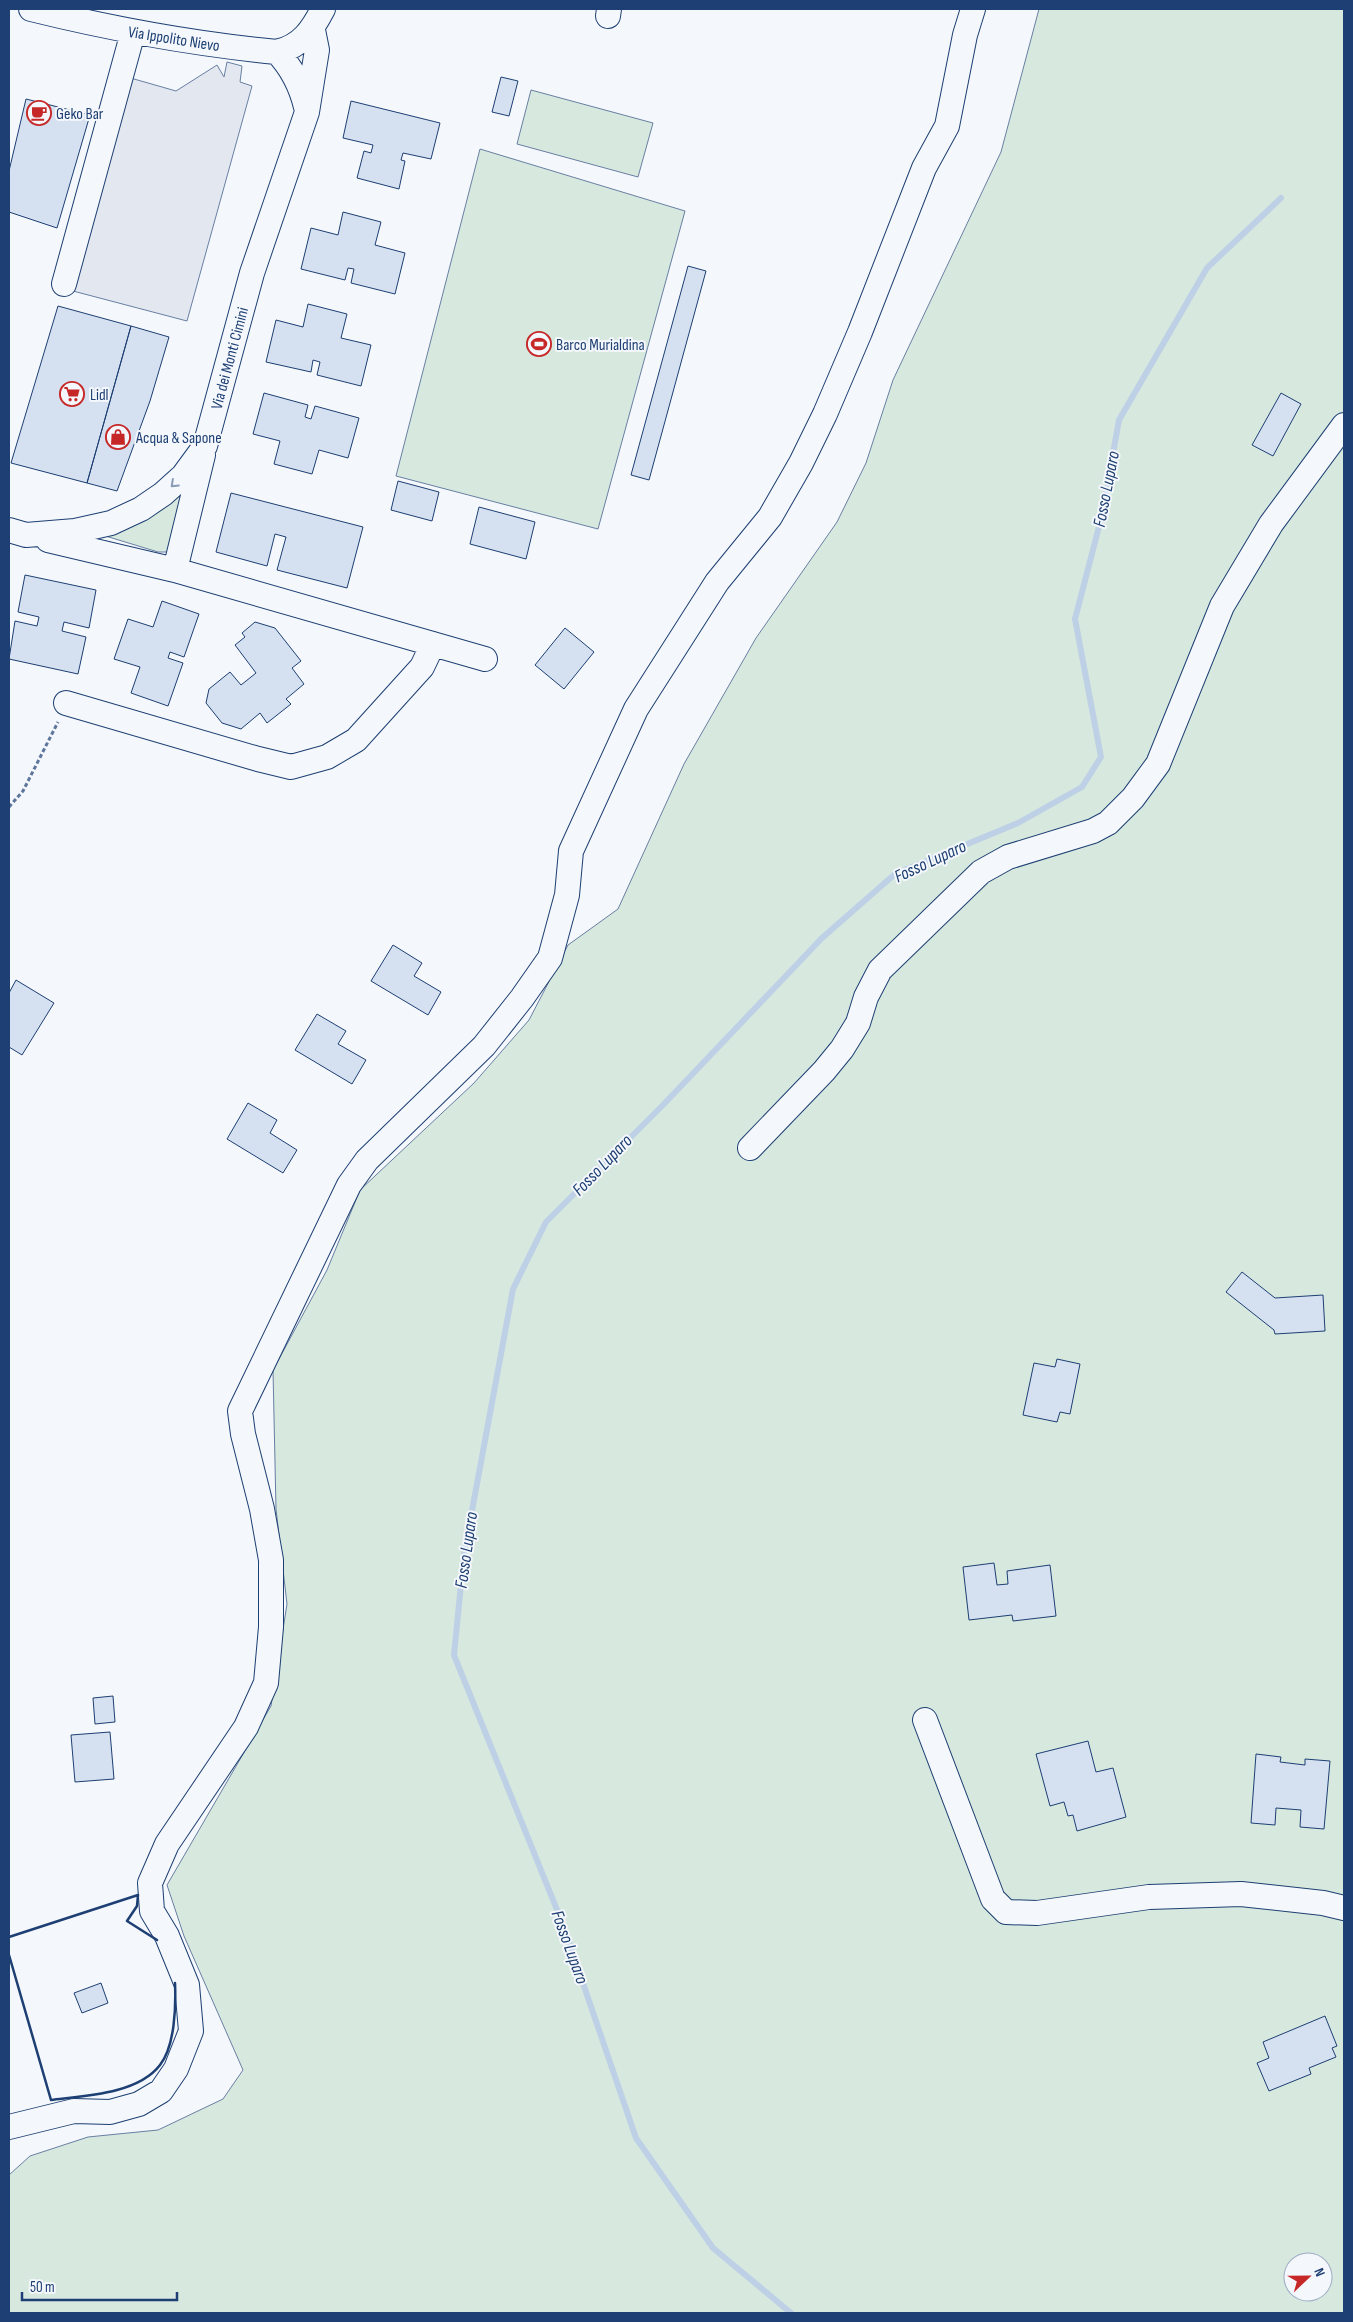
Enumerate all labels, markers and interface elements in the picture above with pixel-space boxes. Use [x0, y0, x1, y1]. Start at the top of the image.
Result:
street label: Via Ippolito Nievo [127, 23, 221, 56]
cafe icon: Geko Bar [26, 100, 52, 126]
place label: Geko Bar [56, 105, 104, 124]
street label: Via dei Monti Cimini [208, 305, 253, 411]
sports icon: Barco Murialdina [526, 331, 552, 357]
place label: Barco Murialdina [556, 336, 645, 355]
supermarket icon: Lidl [59, 381, 85, 407]
place label: Lidl [90, 386, 109, 405]
shop icon: Acqua & Sapone [105, 424, 131, 450]
place label: Acqua & Sapone [135, 429, 222, 448]
water label: Fosso Luparo [1089, 449, 1124, 529]
one-way arrow [170, 478, 179, 487]
water label: Fosso Luparo [891, 835, 970, 887]
water label: Fosso Luparo [568, 1130, 637, 1200]
water label: Fosso Luparo [451, 1510, 482, 1590]
water label: Fosso Luparo [547, 1907, 593, 1988]
north arrow [1283, 2252, 1333, 2302]
text: N [1310, 2266, 1329, 2279]
scale bar [22, 2270, 178, 2302]
text: 50 m [30, 2278, 55, 2297]

